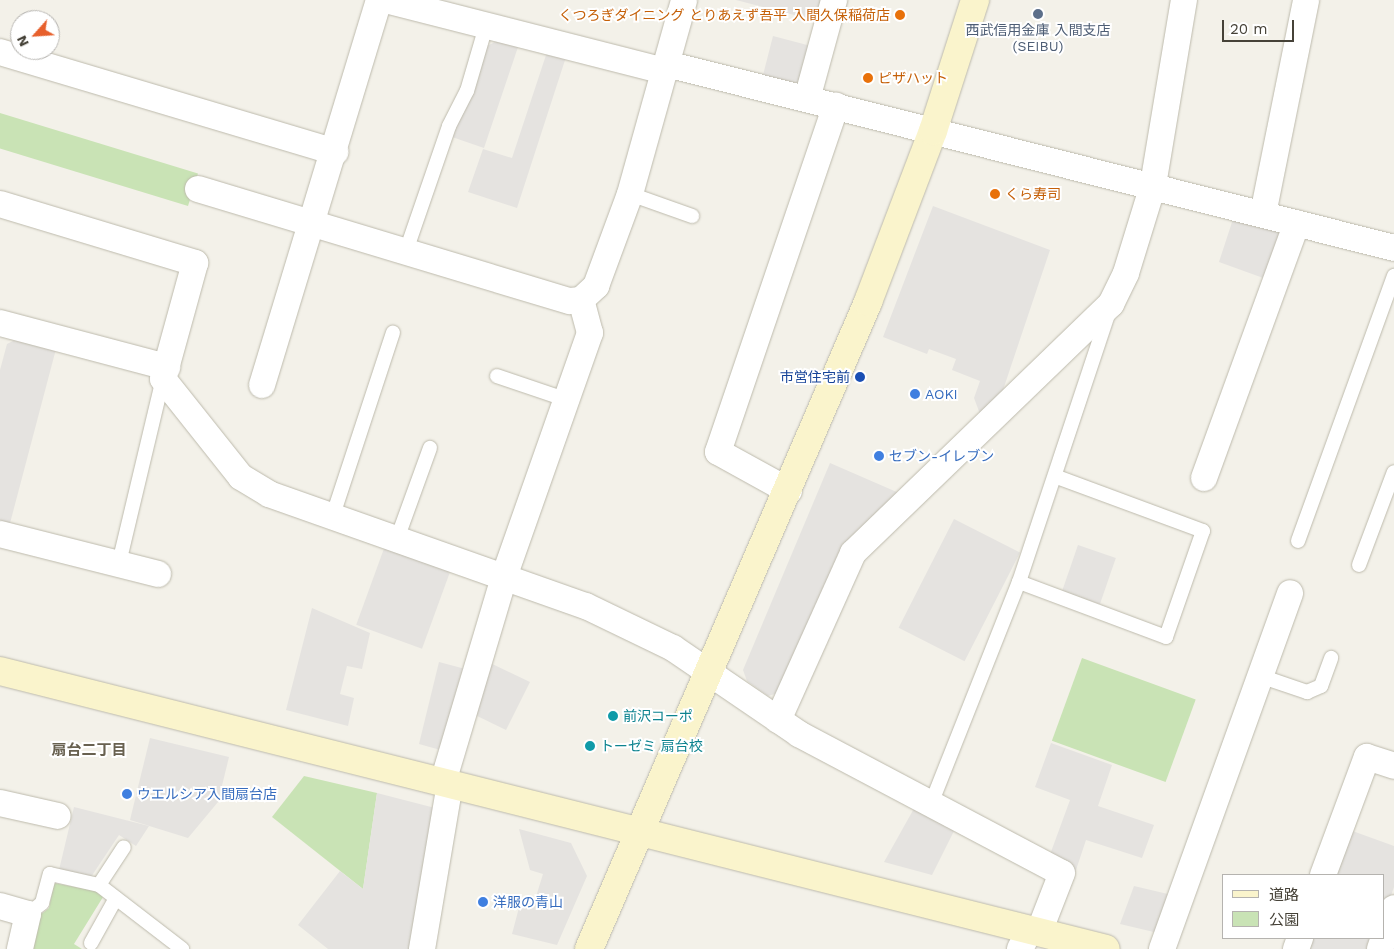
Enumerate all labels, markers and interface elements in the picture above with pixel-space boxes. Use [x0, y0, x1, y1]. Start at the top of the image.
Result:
place label: くつろぎダイニング とりあえず吾平 入間久保稲荷店 [558, 7, 890, 23]
marker: 西武信用金庫 入間支店 (SEIBU) [1032, 8, 1044, 20]
marker: くつろぎダイニング とりあえず吾平 入間久保稲荷店 [894, 9, 906, 21]
north arrow [10, 10, 60, 60]
scale bar [1224, 10, 1296, 42]
text: 20 m [1230, 20, 1268, 38]
place label: 西武信用金庫 入間支店 (SEIBU) [966, 22, 1110, 54]
text: N [13, 33, 32, 49]
place label: ピザハット [878, 70, 948, 86]
marker: ピザハット [862, 72, 874, 84]
place label: くら寿司 [1005, 186, 1061, 202]
marker: くら寿司 [989, 188, 1001, 200]
place label: 市営住宅前 [780, 369, 850, 385]
marker: 市営住宅前 [854, 371, 866, 383]
place label: AOKI [925, 386, 958, 402]
marker: AOKI [909, 388, 921, 400]
place label: セブン-イレブン [889, 448, 994, 464]
marker: セブン-イレブン [873, 450, 885, 462]
place label: 前沢コーポ [623, 708, 693, 724]
marker: 前沢コーポ [607, 710, 619, 722]
place label: トーゼミ 扇台校 [600, 738, 703, 754]
marker: トーゼミ 扇台校 [584, 740, 596, 752]
district label: 扇台二丁目 [52, 742, 126, 760]
place label: ウエルシア入間扇台店 [137, 786, 277, 802]
marker: ウエルシア入間扇台店 [121, 788, 133, 800]
legend [1222, 874, 1384, 939]
text: 道路 [1269, 886, 1299, 904]
place label: 洋服の青山 [493, 894, 563, 910]
marker: 洋服の青山 [477, 896, 489, 908]
text: 公園 [1269, 911, 1299, 929]

